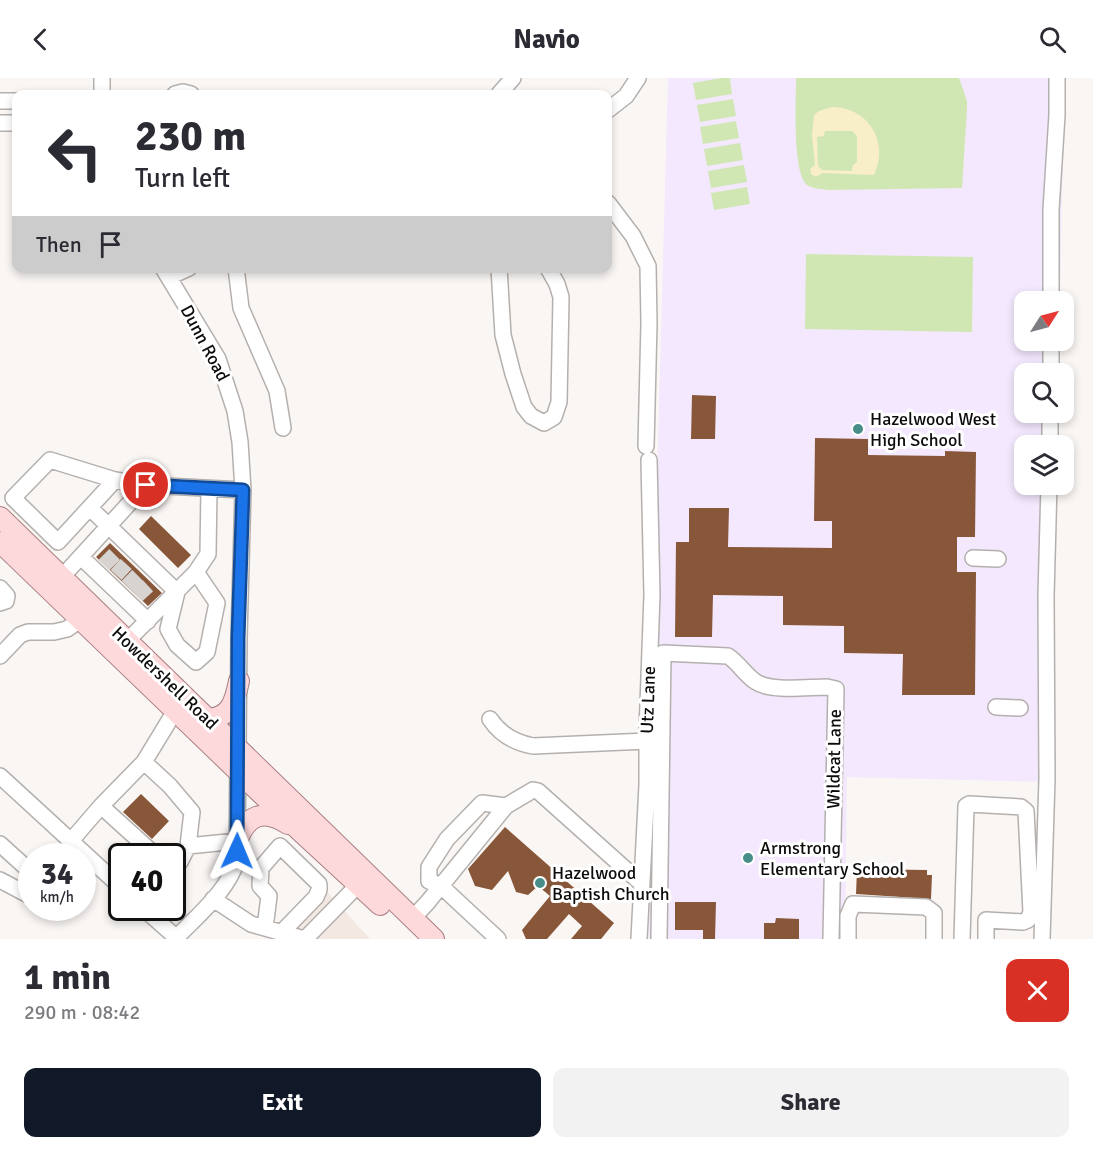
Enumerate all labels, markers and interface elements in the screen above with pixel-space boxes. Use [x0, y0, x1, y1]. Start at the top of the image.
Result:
icon: back [24, 23, 57, 56]
text: Navio [513, 23, 580, 56]
icon: search [1036, 23, 1069, 56]
text: 230 m [135, 111, 246, 162]
icon: left [36, 114, 114, 192]
text: Turn left [135, 162, 230, 195]
icon: arrive [94, 228, 127, 261]
text: Then [36, 231, 82, 258]
north arrow [1014, 291, 1074, 351]
map controls [1014, 291, 1074, 495]
street label: Dunn Road [176, 301, 234, 385]
button: search [1014, 363, 1074, 423]
place label: Hazelwood West High School [870, 408, 996, 451]
marker: Hazelwood West High School [851, 422, 865, 436]
button: layers [1014, 435, 1074, 495]
pin [120, 459, 171, 510]
icon: arrive [129, 468, 162, 501]
street label: Howdershell Road [107, 622, 223, 734]
street label: Utz Lane [636, 666, 660, 734]
street label: Wildcat Lane [822, 709, 846, 809]
position arrow [205, 819, 269, 883]
place label: Armstrong Elementary School [760, 837, 905, 880]
speed limit sign: 40 [108, 843, 186, 921]
marker: Armstrong Elementary School [741, 851, 755, 865]
text: 34 [41, 856, 73, 893]
place label: Hazelwood Baptish Church [552, 862, 670, 905]
marker: Hazelwood Baptish Church [533, 876, 547, 890]
text: km/h [40, 888, 74, 906]
text: 1 min [24, 955, 111, 1000]
button: close [1006, 959, 1069, 1022]
text: 290 m · 08:42 [24, 1000, 140, 1025]
button: Exit [24, 1068, 541, 1137]
button: Share [553, 1068, 1069, 1137]

